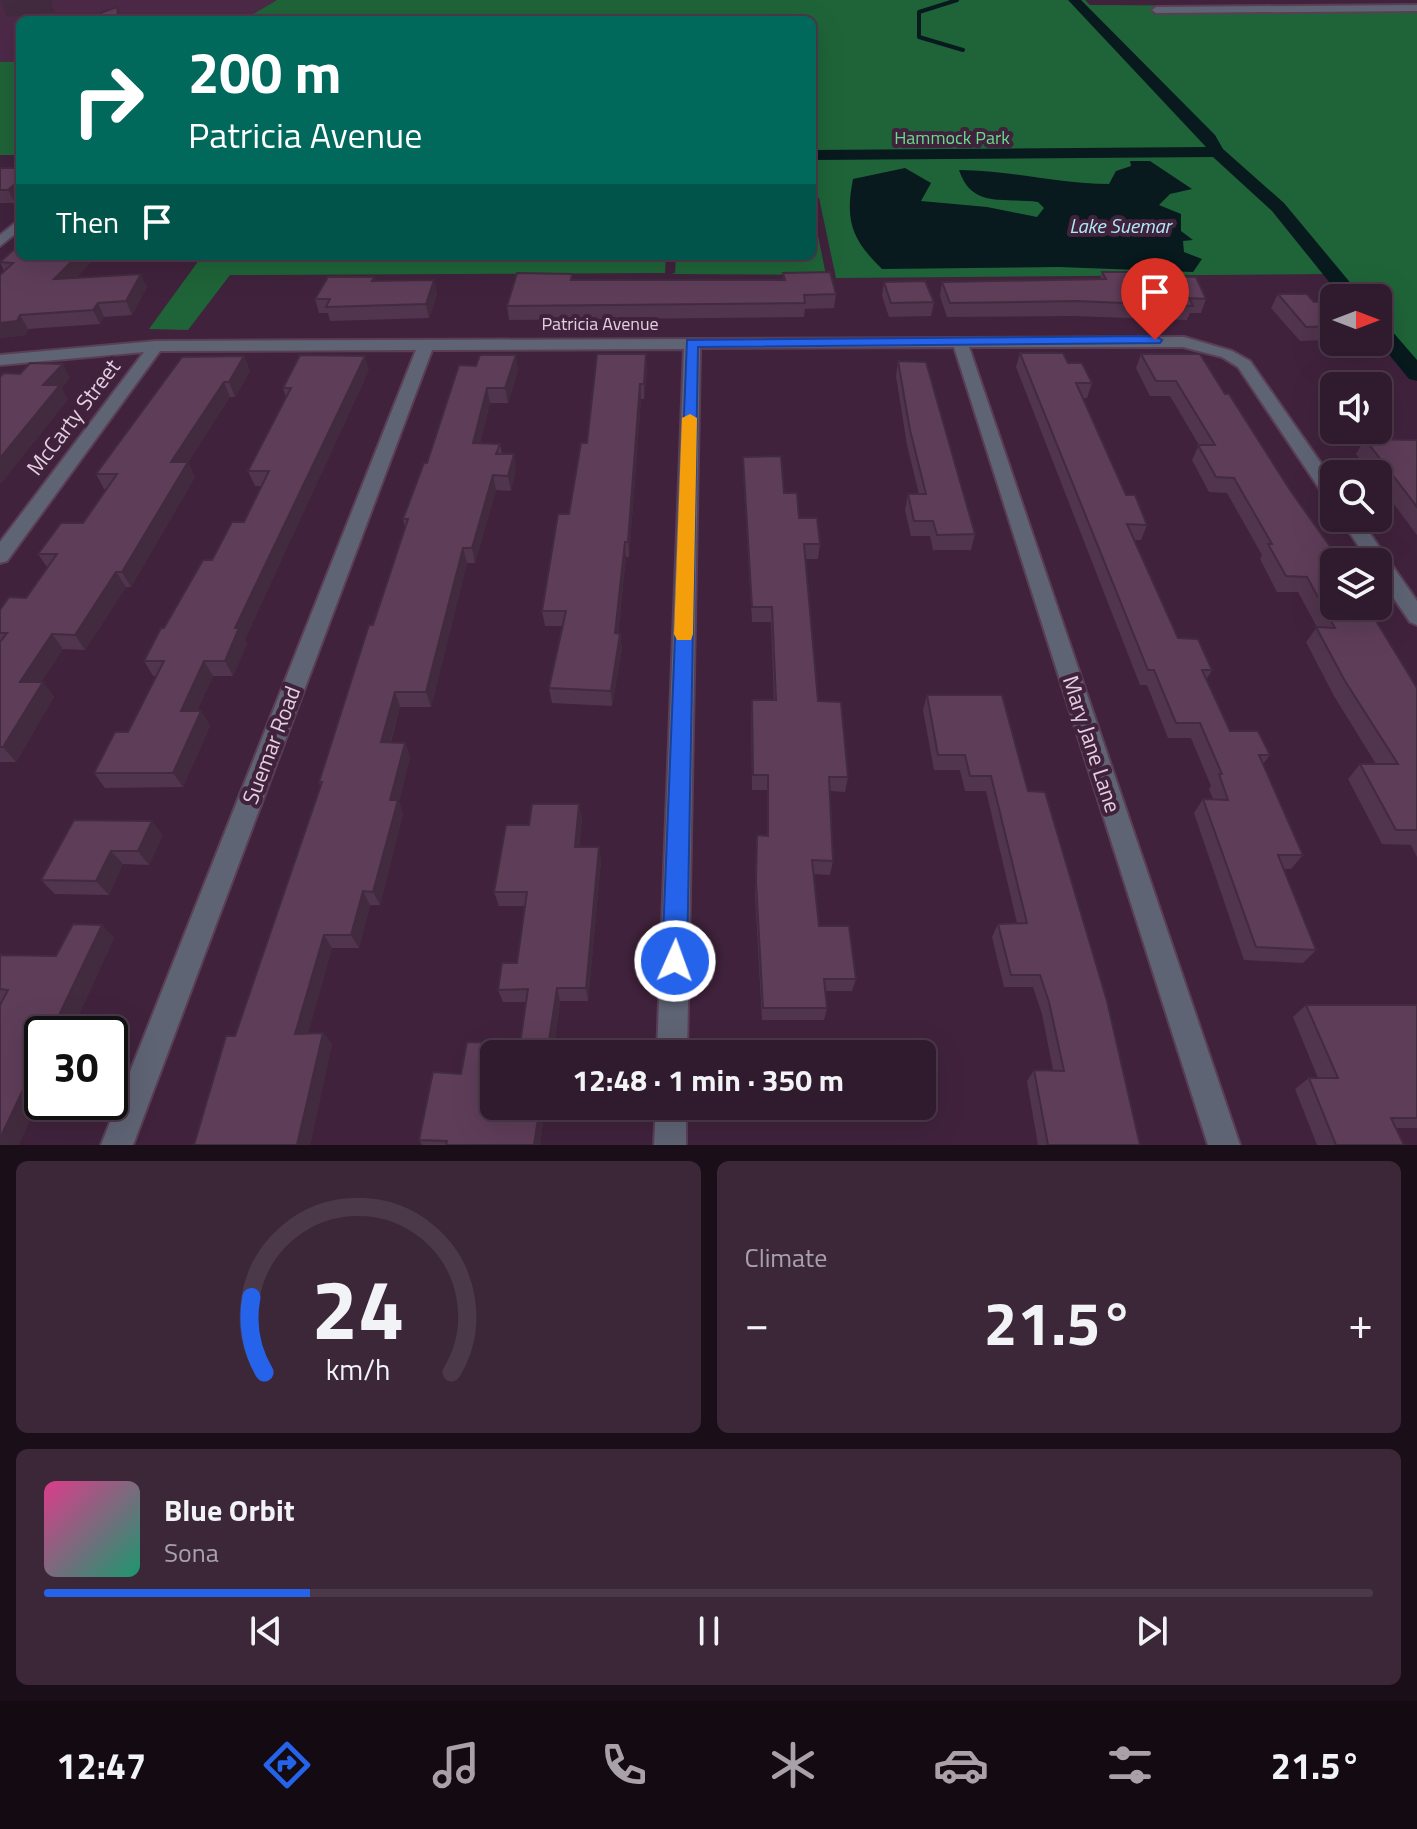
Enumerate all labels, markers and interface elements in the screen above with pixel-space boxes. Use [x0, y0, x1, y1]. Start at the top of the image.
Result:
text: 200 m [188, 30, 341, 115]
icon: right [56, 48, 160, 152]
text: Patricia Avenue [188, 107, 422, 162]
park label: Hammock Park [894, 124, 1010, 151]
text: Then [56, 199, 119, 245]
icon: arrive [135, 200, 179, 244]
water label: Lake Suemar [1069, 210, 1174, 241]
pin [1121, 258, 1189, 340]
icon: arrive [1133, 270, 1177, 314]
north arrow [1320, 284, 1392, 356]
map controls [1320, 284, 1392, 620]
street label: Patricia Avenue [541, 310, 659, 337]
street label: McCarty Street [18, 351, 128, 483]
button: sound [1320, 372, 1392, 444]
button: search [1320, 460, 1392, 532]
button: layers [1320, 548, 1392, 620]
street label: Mary Jane Lane [1054, 671, 1130, 817]
street label: Suemar Road [233, 681, 309, 809]
position arrow [633, 919, 717, 1003]
speed limit sign: 30 [24, 1016, 128, 1120]
text: 12:48 · 1 min · 350 m [572, 1057, 844, 1103]
text: Climate [745, 1238, 827, 1277]
text: 24 [312, 1245, 405, 1371]
text: 21.5° [984, 1277, 1134, 1368]
text: − [745, 1289, 769, 1356]
text: + [1348, 1289, 1373, 1356]
text: km/h [326, 1348, 391, 1391]
text: Blue Orbit [164, 1487, 295, 1533]
text: Sona [164, 1533, 219, 1572]
icon: previous [244, 1609, 288, 1653]
icon: pause [687, 1609, 731, 1653]
icon: next [1130, 1609, 1174, 1653]
icon: directions [259, 1737, 315, 1793]
icon: music [428, 1737, 484, 1793]
icon: phone [596, 1737, 652, 1793]
icon: climate [765, 1737, 821, 1793]
icon: car [933, 1737, 989, 1793]
icon: filters [1102, 1737, 1158, 1793]
text: 12:47 [56, 1738, 146, 1793]
text: 21.5° [1271, 1738, 1361, 1793]

